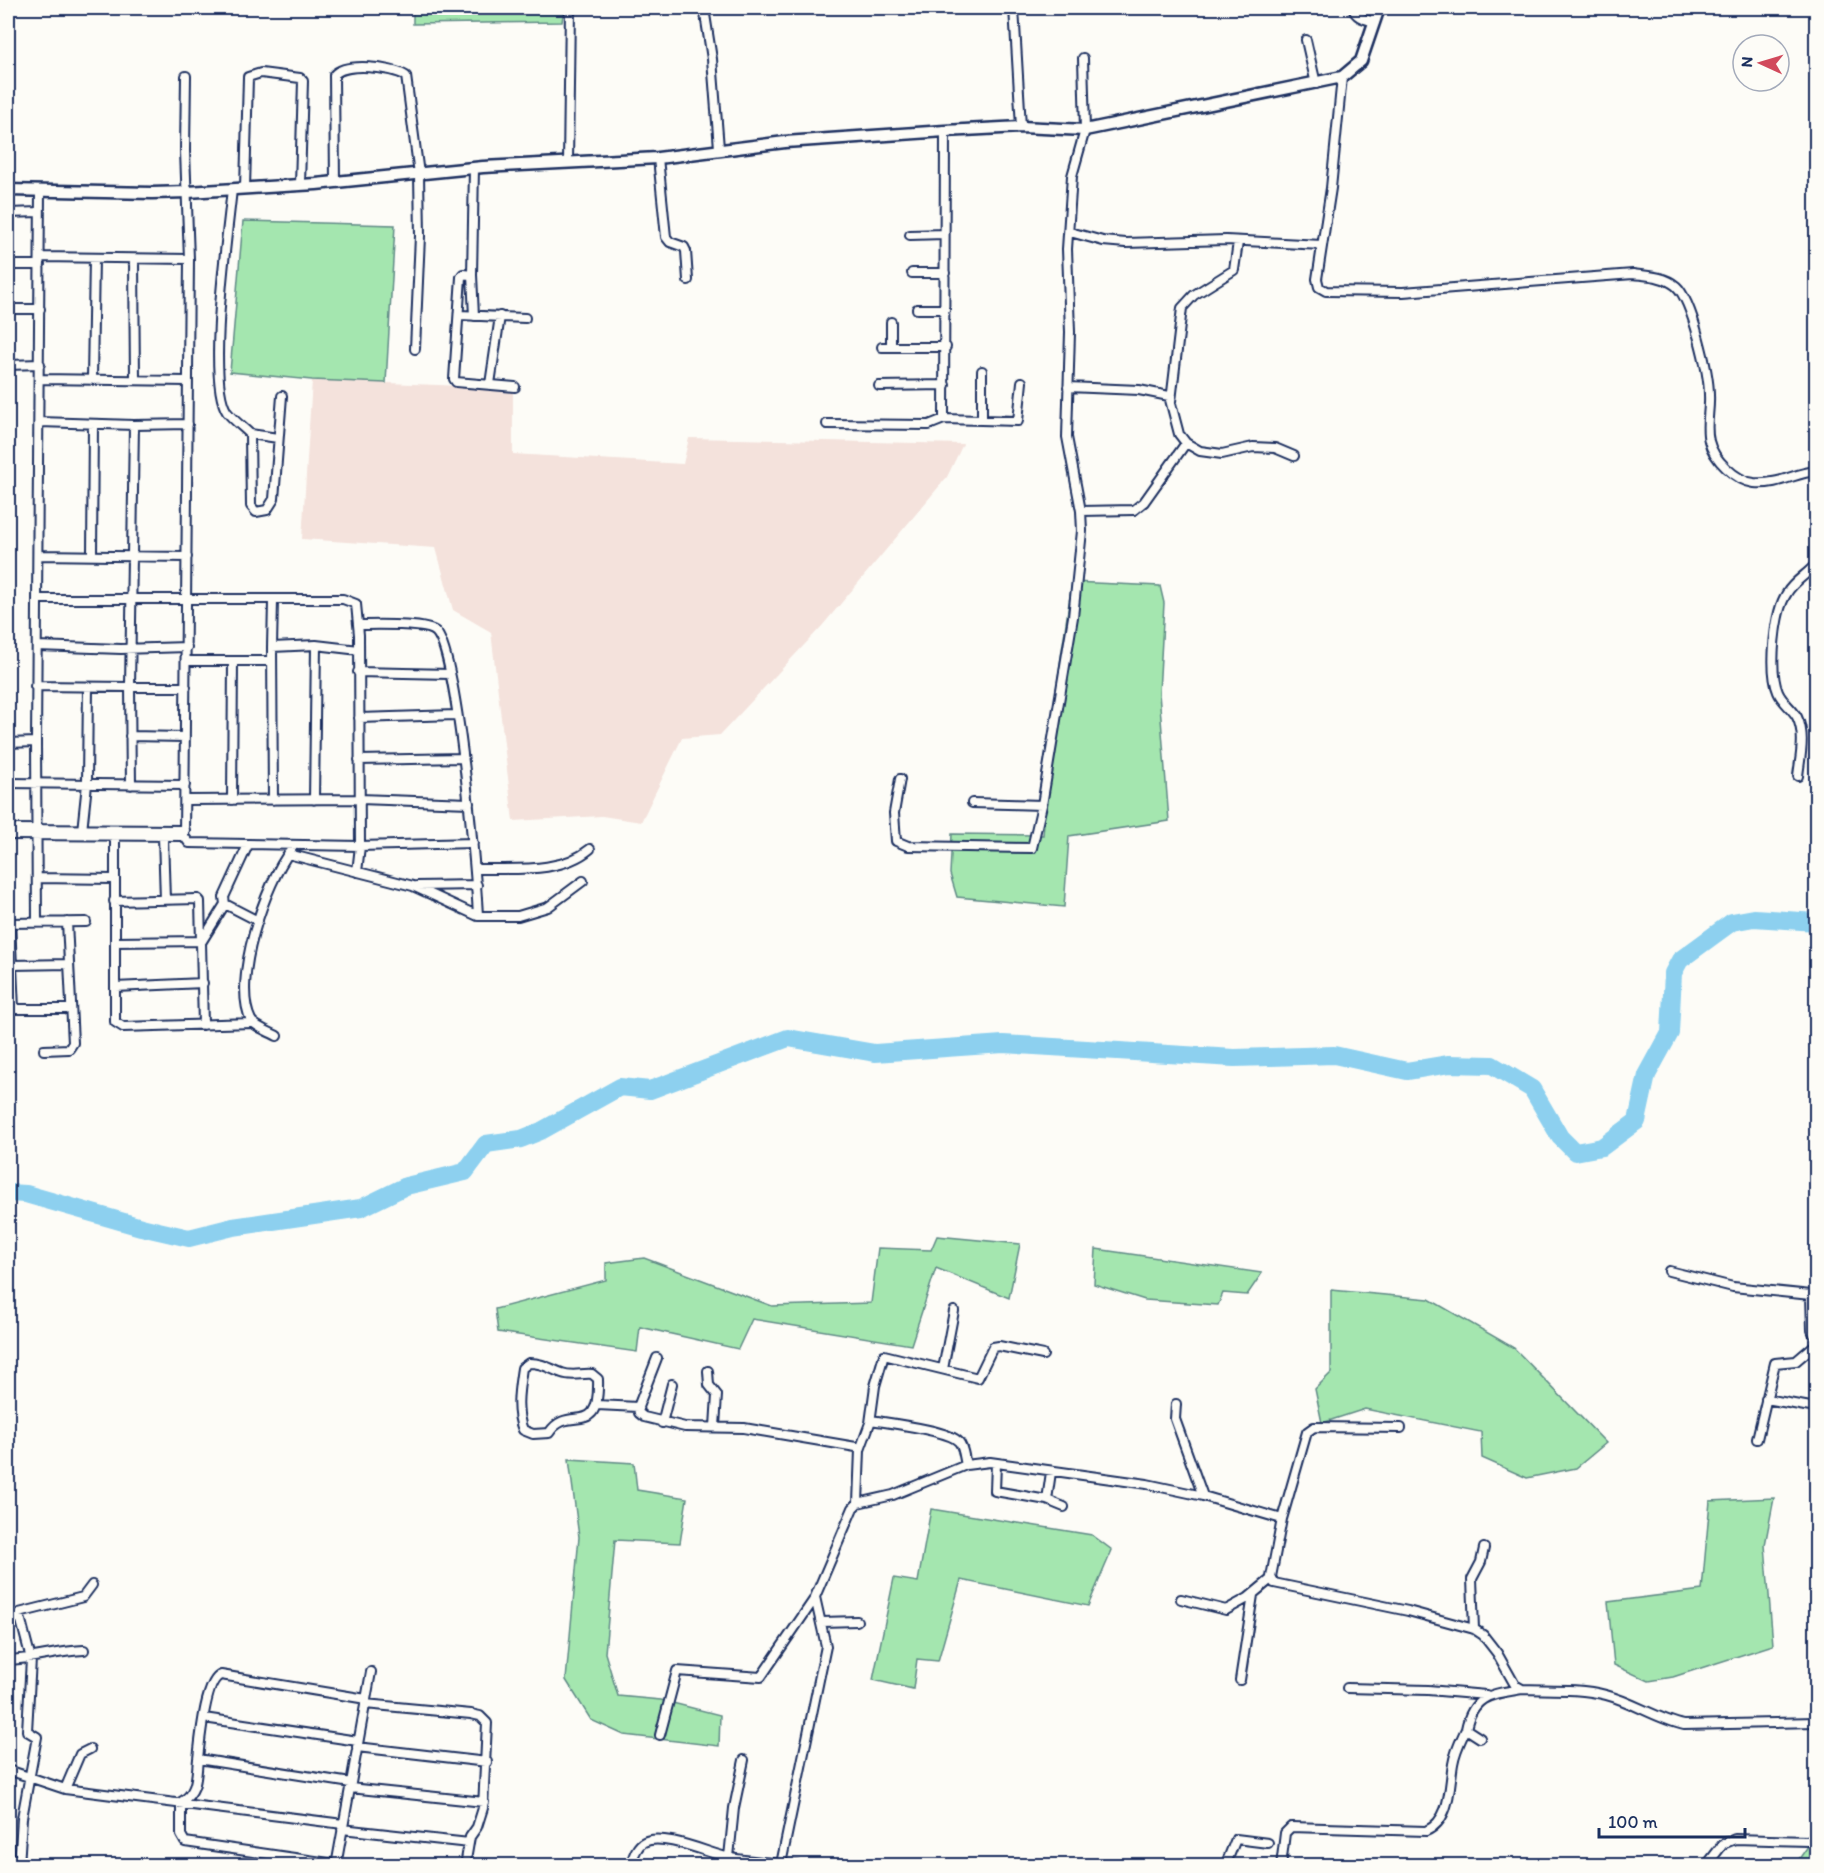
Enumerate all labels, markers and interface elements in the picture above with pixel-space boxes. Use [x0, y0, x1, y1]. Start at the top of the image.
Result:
north arrow [1731, 33, 1791, 93]
text: N [1737, 56, 1756, 68]
scale bar [1599, 1801, 1744, 1839]
text: 100 m [1608, 1811, 1658, 1833]

